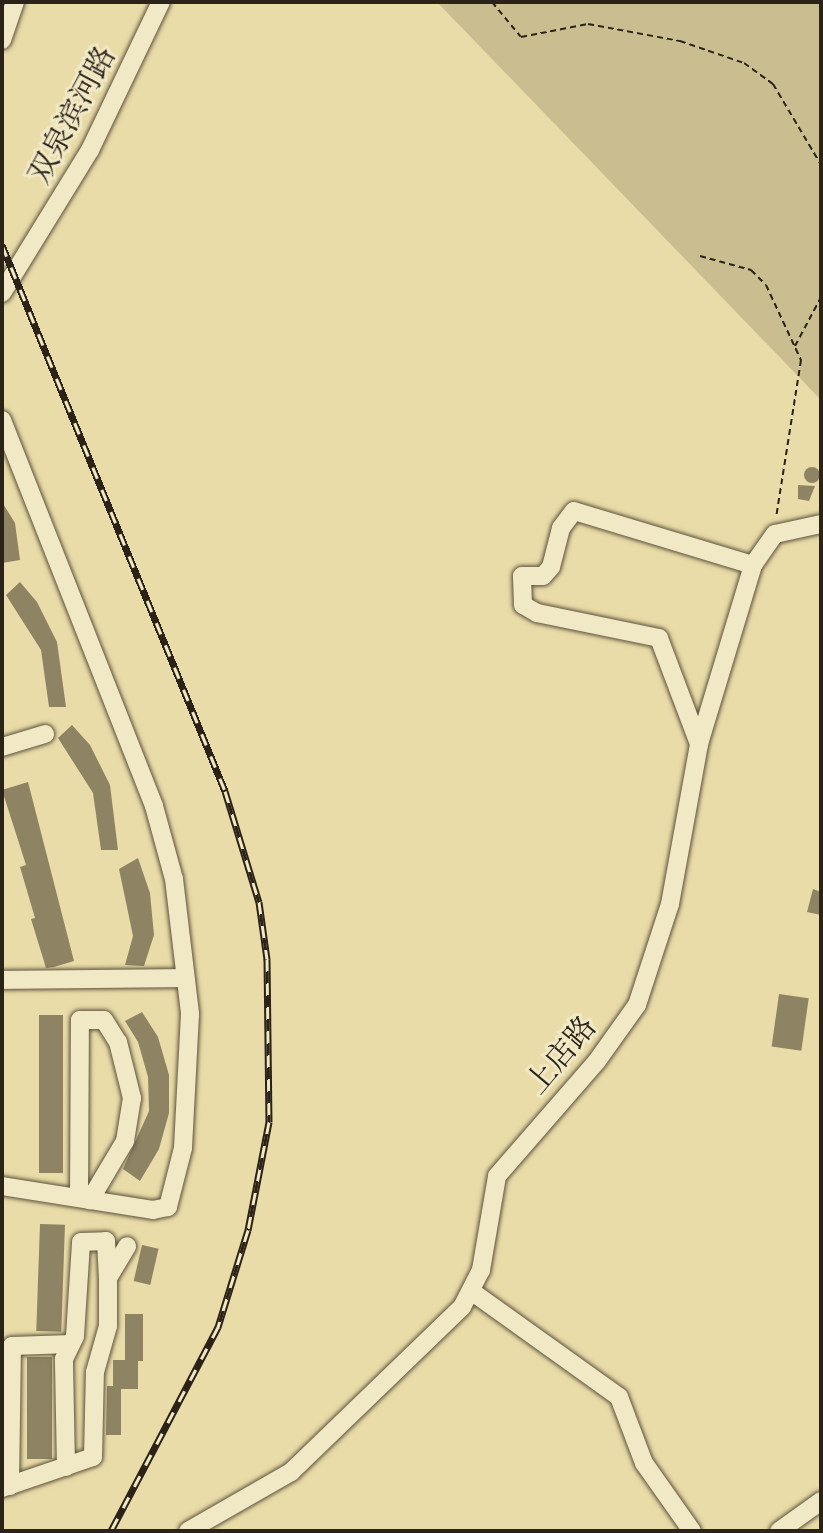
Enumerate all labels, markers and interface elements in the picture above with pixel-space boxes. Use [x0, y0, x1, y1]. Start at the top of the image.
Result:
street label: 双泉滨河路 [21, 40, 123, 190]
street label: 上店路 [518, 1009, 604, 1101]

